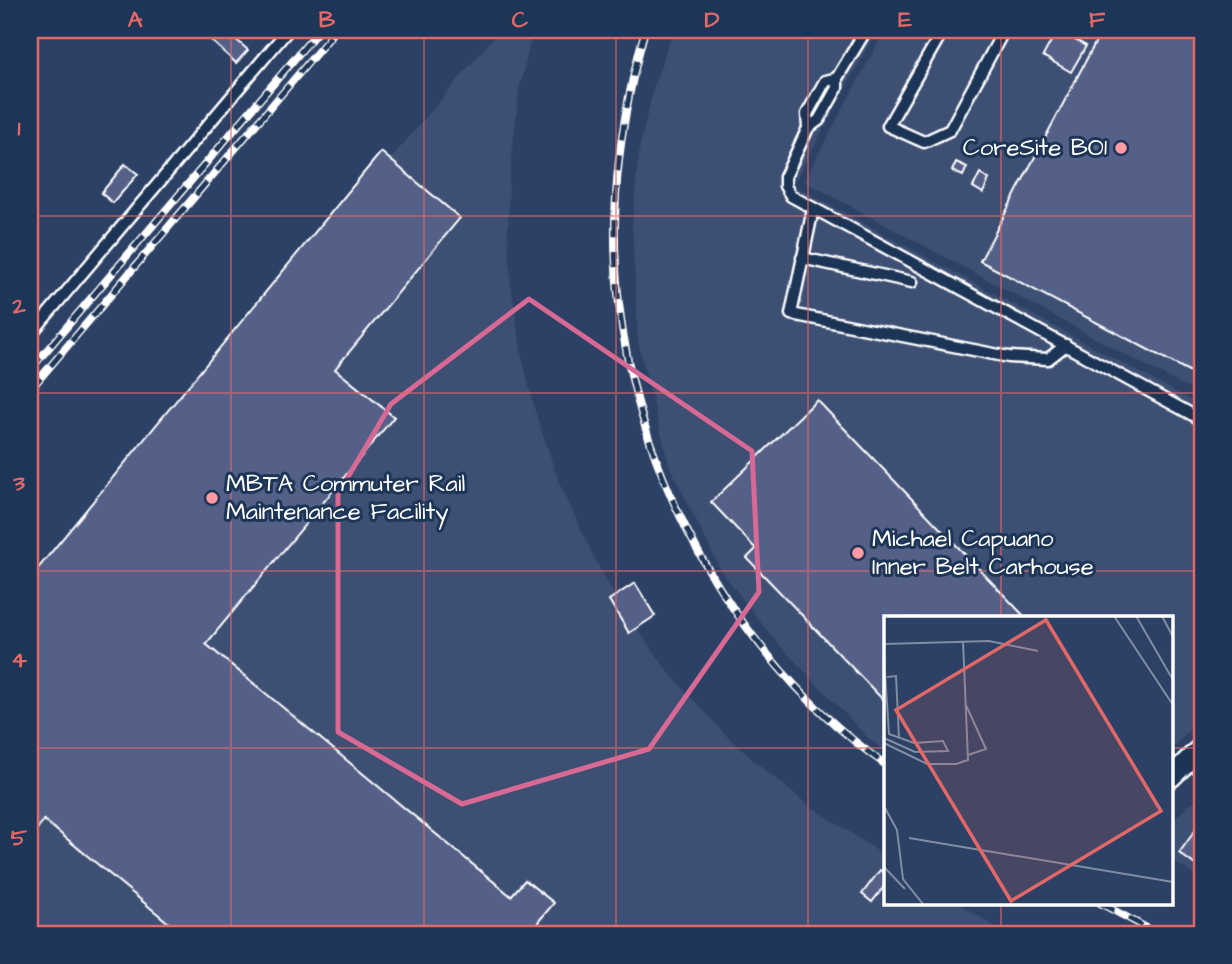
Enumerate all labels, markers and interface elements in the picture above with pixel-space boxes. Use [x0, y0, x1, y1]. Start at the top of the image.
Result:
text: A [128, 4, 143, 36]
text: B [319, 4, 336, 36]
text: C [512, 4, 529, 36]
text: D [705, 4, 720, 36]
text: E [898, 4, 912, 36]
text: F [1089, 4, 1106, 36]
text: 1 [18, 112, 21, 144]
place label: CoreSite BO1 [963, 131, 1107, 165]
marker: CoreSite BO1 [1113, 140, 1129, 156]
text: 2 [11, 290, 26, 322]
text: 3 [12, 467, 25, 499]
place label: MBTA Commuter Rail Maintenance Facility [226, 467, 465, 530]
marker: MBTA Commuter Rail Maintenance Facility [204, 490, 220, 506]
place label: Michael Capuano Inner Belt Carhouse [872, 522, 1094, 584]
marker: Michael Capuano Inner Belt Carhouse [850, 545, 866, 561]
inset map [884, 616, 1172, 904]
text: 4 [11, 644, 27, 676]
text: 5 [11, 822, 28, 854]

